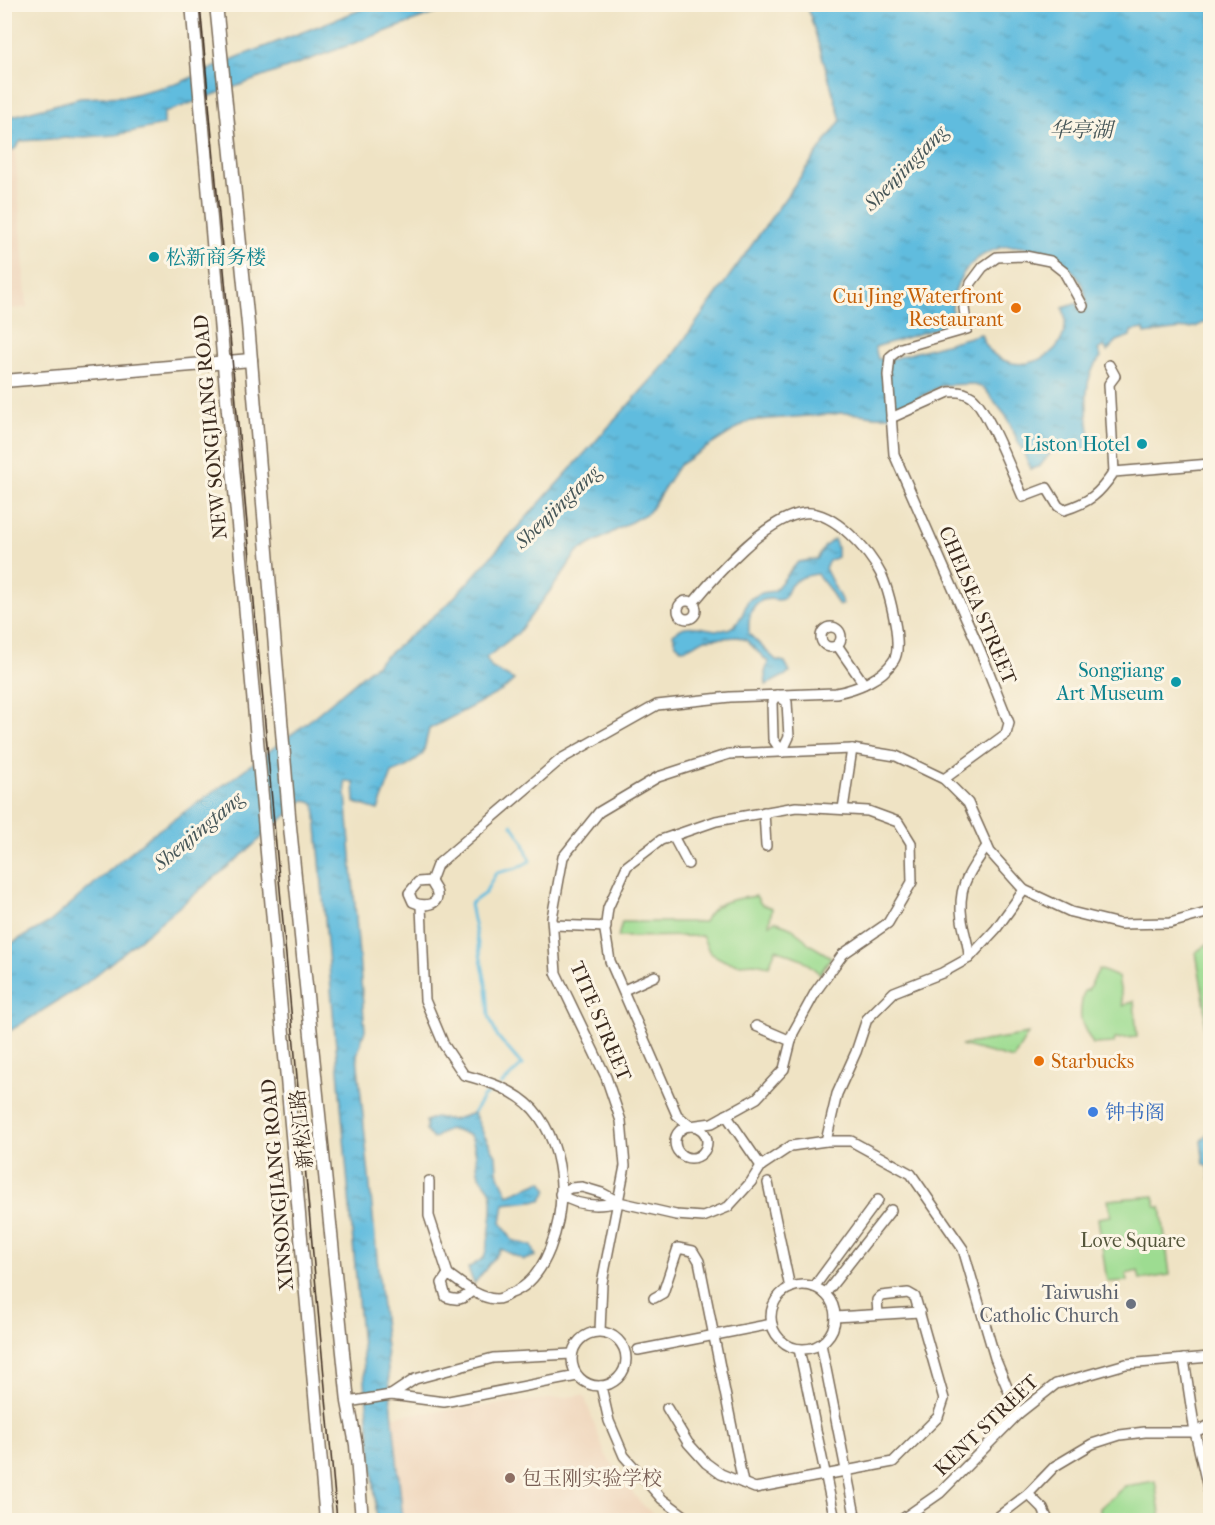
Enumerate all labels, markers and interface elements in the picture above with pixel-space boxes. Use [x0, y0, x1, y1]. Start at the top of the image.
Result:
water label: 华亭湖 [1050, 118, 1116, 142]
water label: Shenjingtang [858, 120, 952, 216]
place label: 松新商务楼 [166, 246, 266, 269]
marker: 松新商务楼 [147, 250, 161, 264]
place label: Cui Jing Waterfront Restaurant [833, 285, 1004, 331]
marker: Cui Jing Waterfront Restaurant [1009, 301, 1023, 315]
street label: NEW SONGJIANG ROAD [189, 314, 232, 540]
place label: Liston Hotel [1024, 433, 1130, 456]
marker: Liston Hotel [1135, 437, 1149, 451]
water label: Shenjingtang [509, 460, 605, 554]
street label: CHELSEA STREET [934, 523, 1021, 688]
place label: Songjiang Art Museum [1055, 659, 1164, 705]
marker: Songjiang Art Museum [1169, 675, 1183, 689]
water label: Shenjingtang [148, 786, 248, 876]
street label: TITE STREET [565, 958, 636, 1085]
place label: Starbucks [1051, 1050, 1134, 1073]
marker: Starbucks [1032, 1054, 1046, 1068]
street label: XINSONGJIANG ROAD [257, 1078, 298, 1292]
street label: 新松江路 [286, 1088, 317, 1170]
place label: 钟书阁 [1105, 1101, 1165, 1124]
marker: 钟书阁 [1086, 1105, 1100, 1119]
park label: Love Square [1080, 1229, 1186, 1252]
place label: Taiwushi Catholic Church [979, 1281, 1120, 1327]
marker: Taiwushi Catholic Church [1124, 1297, 1138, 1311]
street label: KENT STREET [929, 1370, 1044, 1481]
place label: 包玉刚实验学校 [522, 1467, 662, 1490]
marker: 包玉刚实验学校 [503, 1471, 517, 1485]

